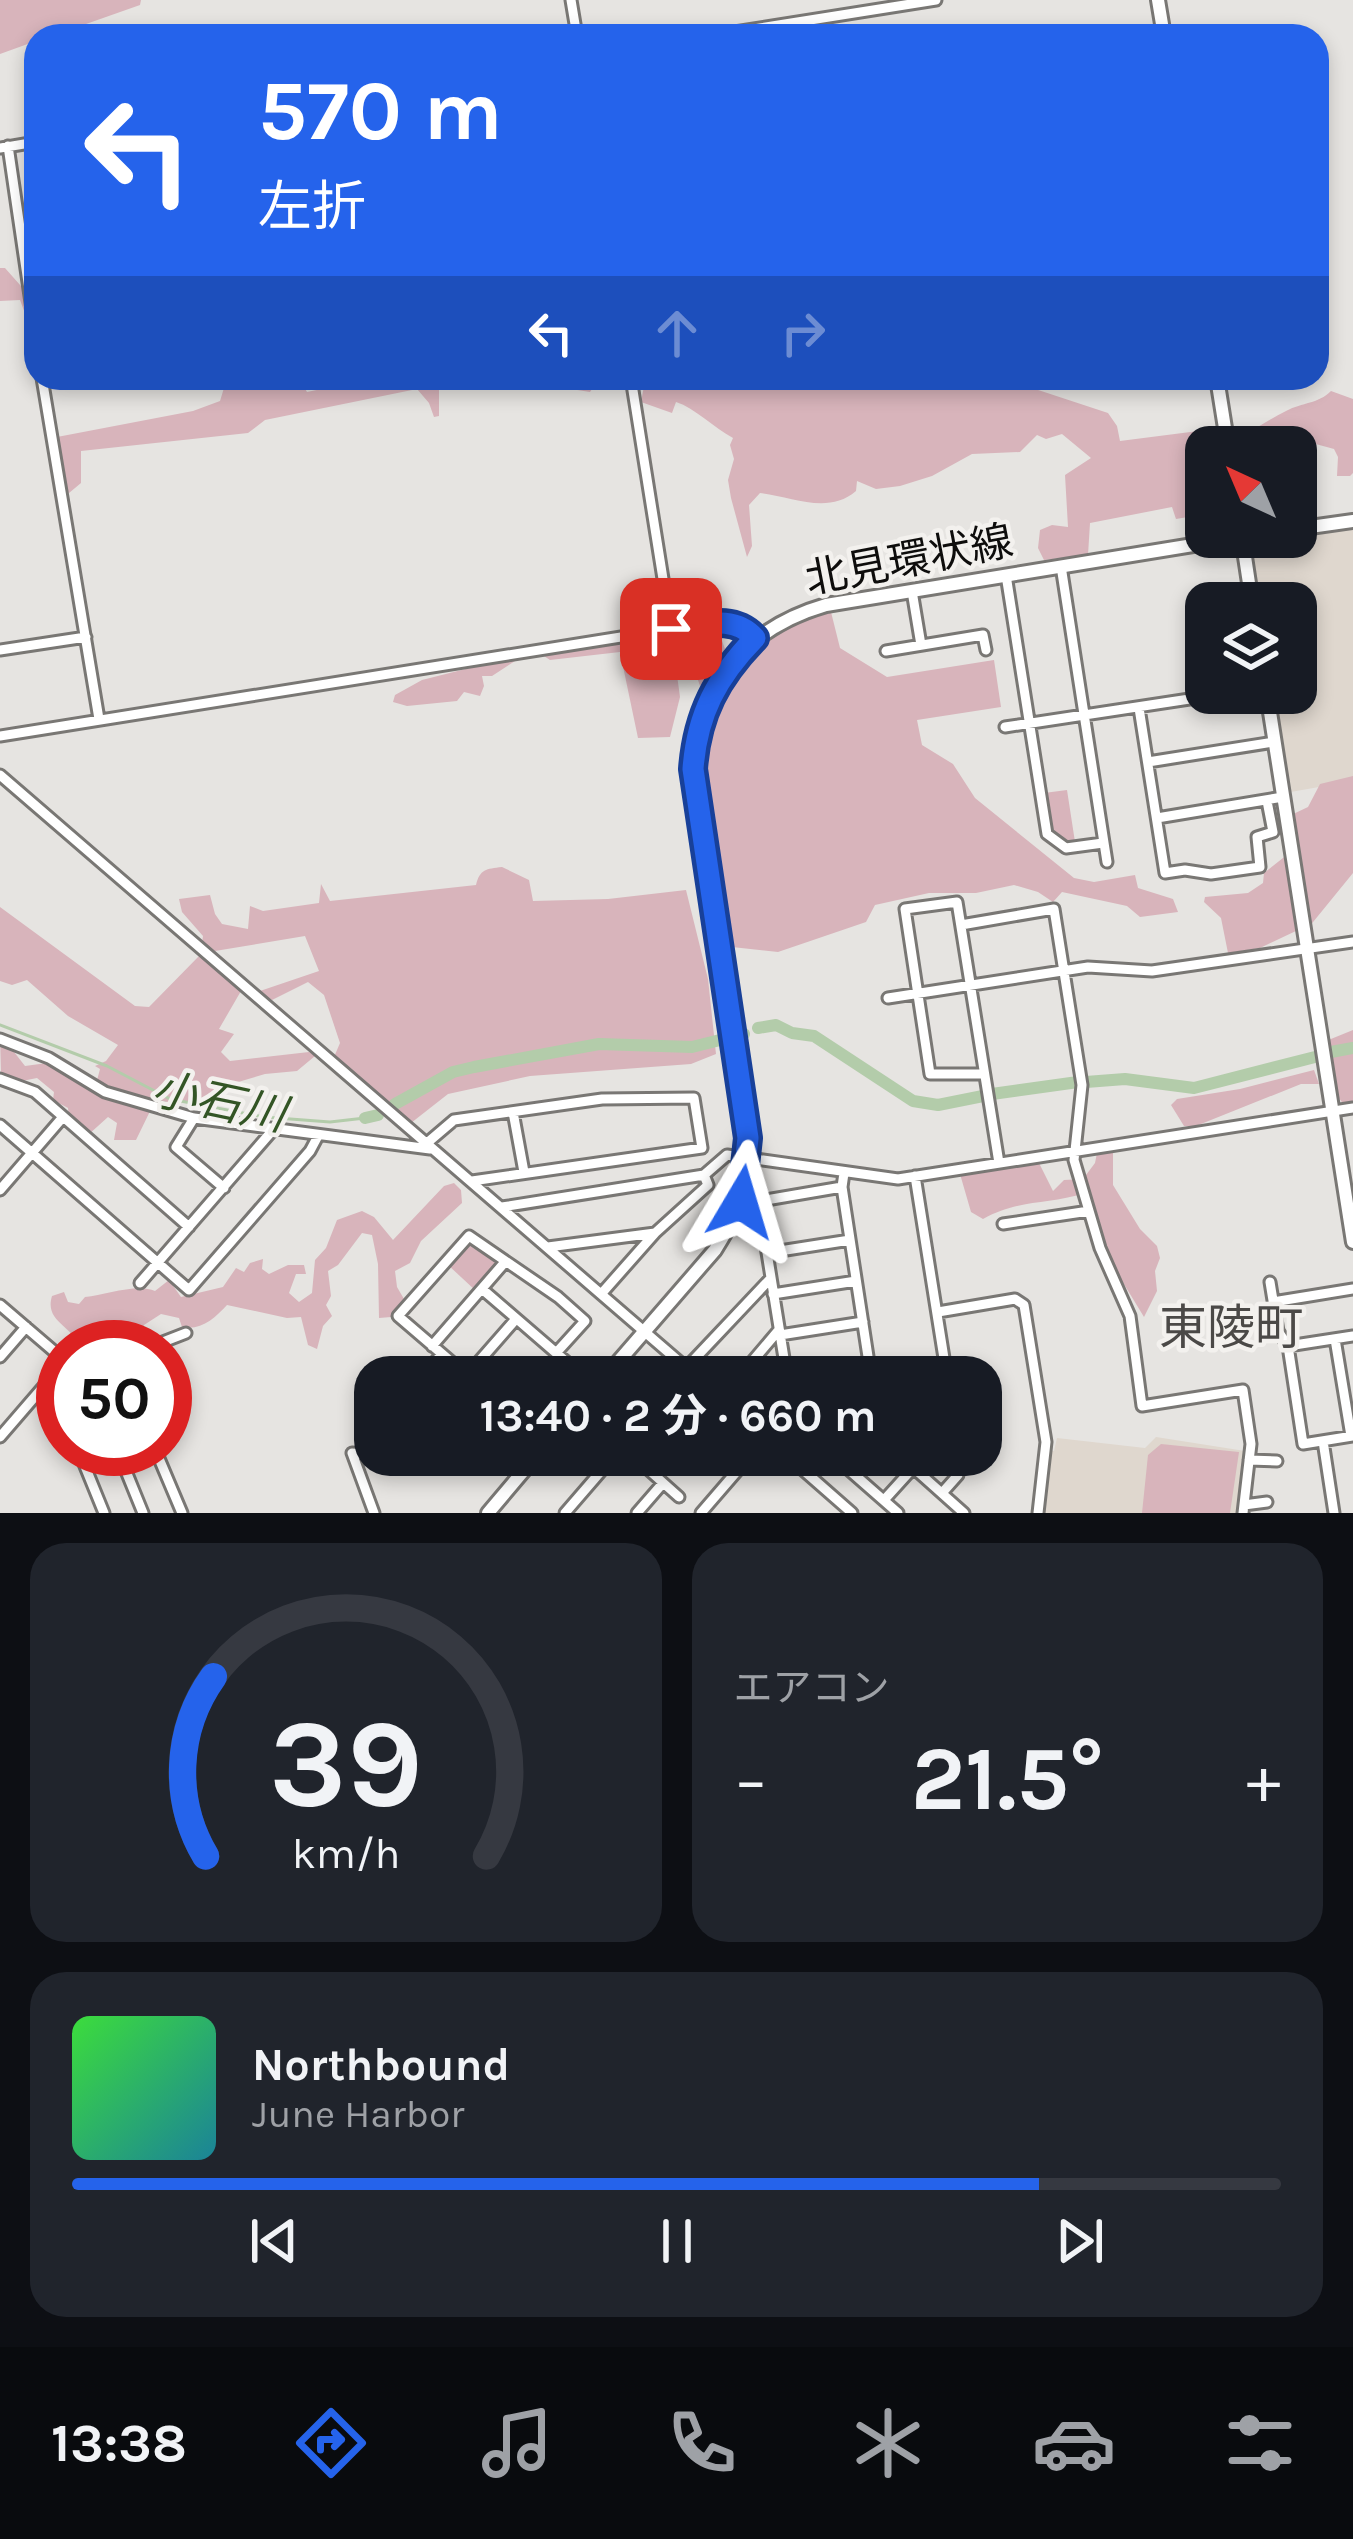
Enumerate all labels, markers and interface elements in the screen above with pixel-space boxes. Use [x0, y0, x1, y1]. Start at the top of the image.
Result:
text: 570 m [258, 62, 503, 160]
icon: left [60, 72, 216, 228]
text: 左折 [258, 175, 366, 239]
icon: left [518, 300, 584, 366]
icon: ahead [644, 300, 710, 366]
icon: right [770, 300, 836, 366]
north arrow [1185, 426, 1317, 558]
map controls [1185, 426, 1317, 714]
street label: 北見環状線 [801, 515, 1017, 605]
pin [620, 578, 722, 680]
button: layers [1185, 582, 1317, 714]
icon: arrive [638, 596, 704, 662]
water label: 小石川 [148, 1063, 294, 1142]
position arrow [678, 1139, 804, 1265]
district label: 東陵町 [1159, 1300, 1303, 1356]
speed limit sign: 50 [36, 1320, 192, 1476]
text: 13:40 · 2 分 · 660 m [479, 1390, 877, 1442]
text: エアコン [734, 1665, 890, 1711]
text: 39 [269, 1691, 423, 1836]
text: 21.5° [911, 1726, 1104, 1832]
text: − [734, 1741, 768, 1819]
text: + [1246, 1741, 1281, 1819]
text: km/h [291, 1828, 400, 1878]
text: Northbound [252, 2039, 510, 2091]
text: June Harbor [252, 2091, 464, 2137]
icon: previous [241, 2208, 307, 2274]
icon: pause [644, 2208, 710, 2274]
icon: next [1047, 2208, 1113, 2274]
icon: directions [289, 2401, 373, 2485]
icon: music [475, 2401, 559, 2485]
icon: phone [660, 2401, 744, 2485]
icon: climate [846, 2401, 930, 2485]
icon: car [1032, 2401, 1116, 2485]
icon: filters [1218, 2401, 1302, 2485]
text: 13:38 [51, 2411, 187, 2475]

